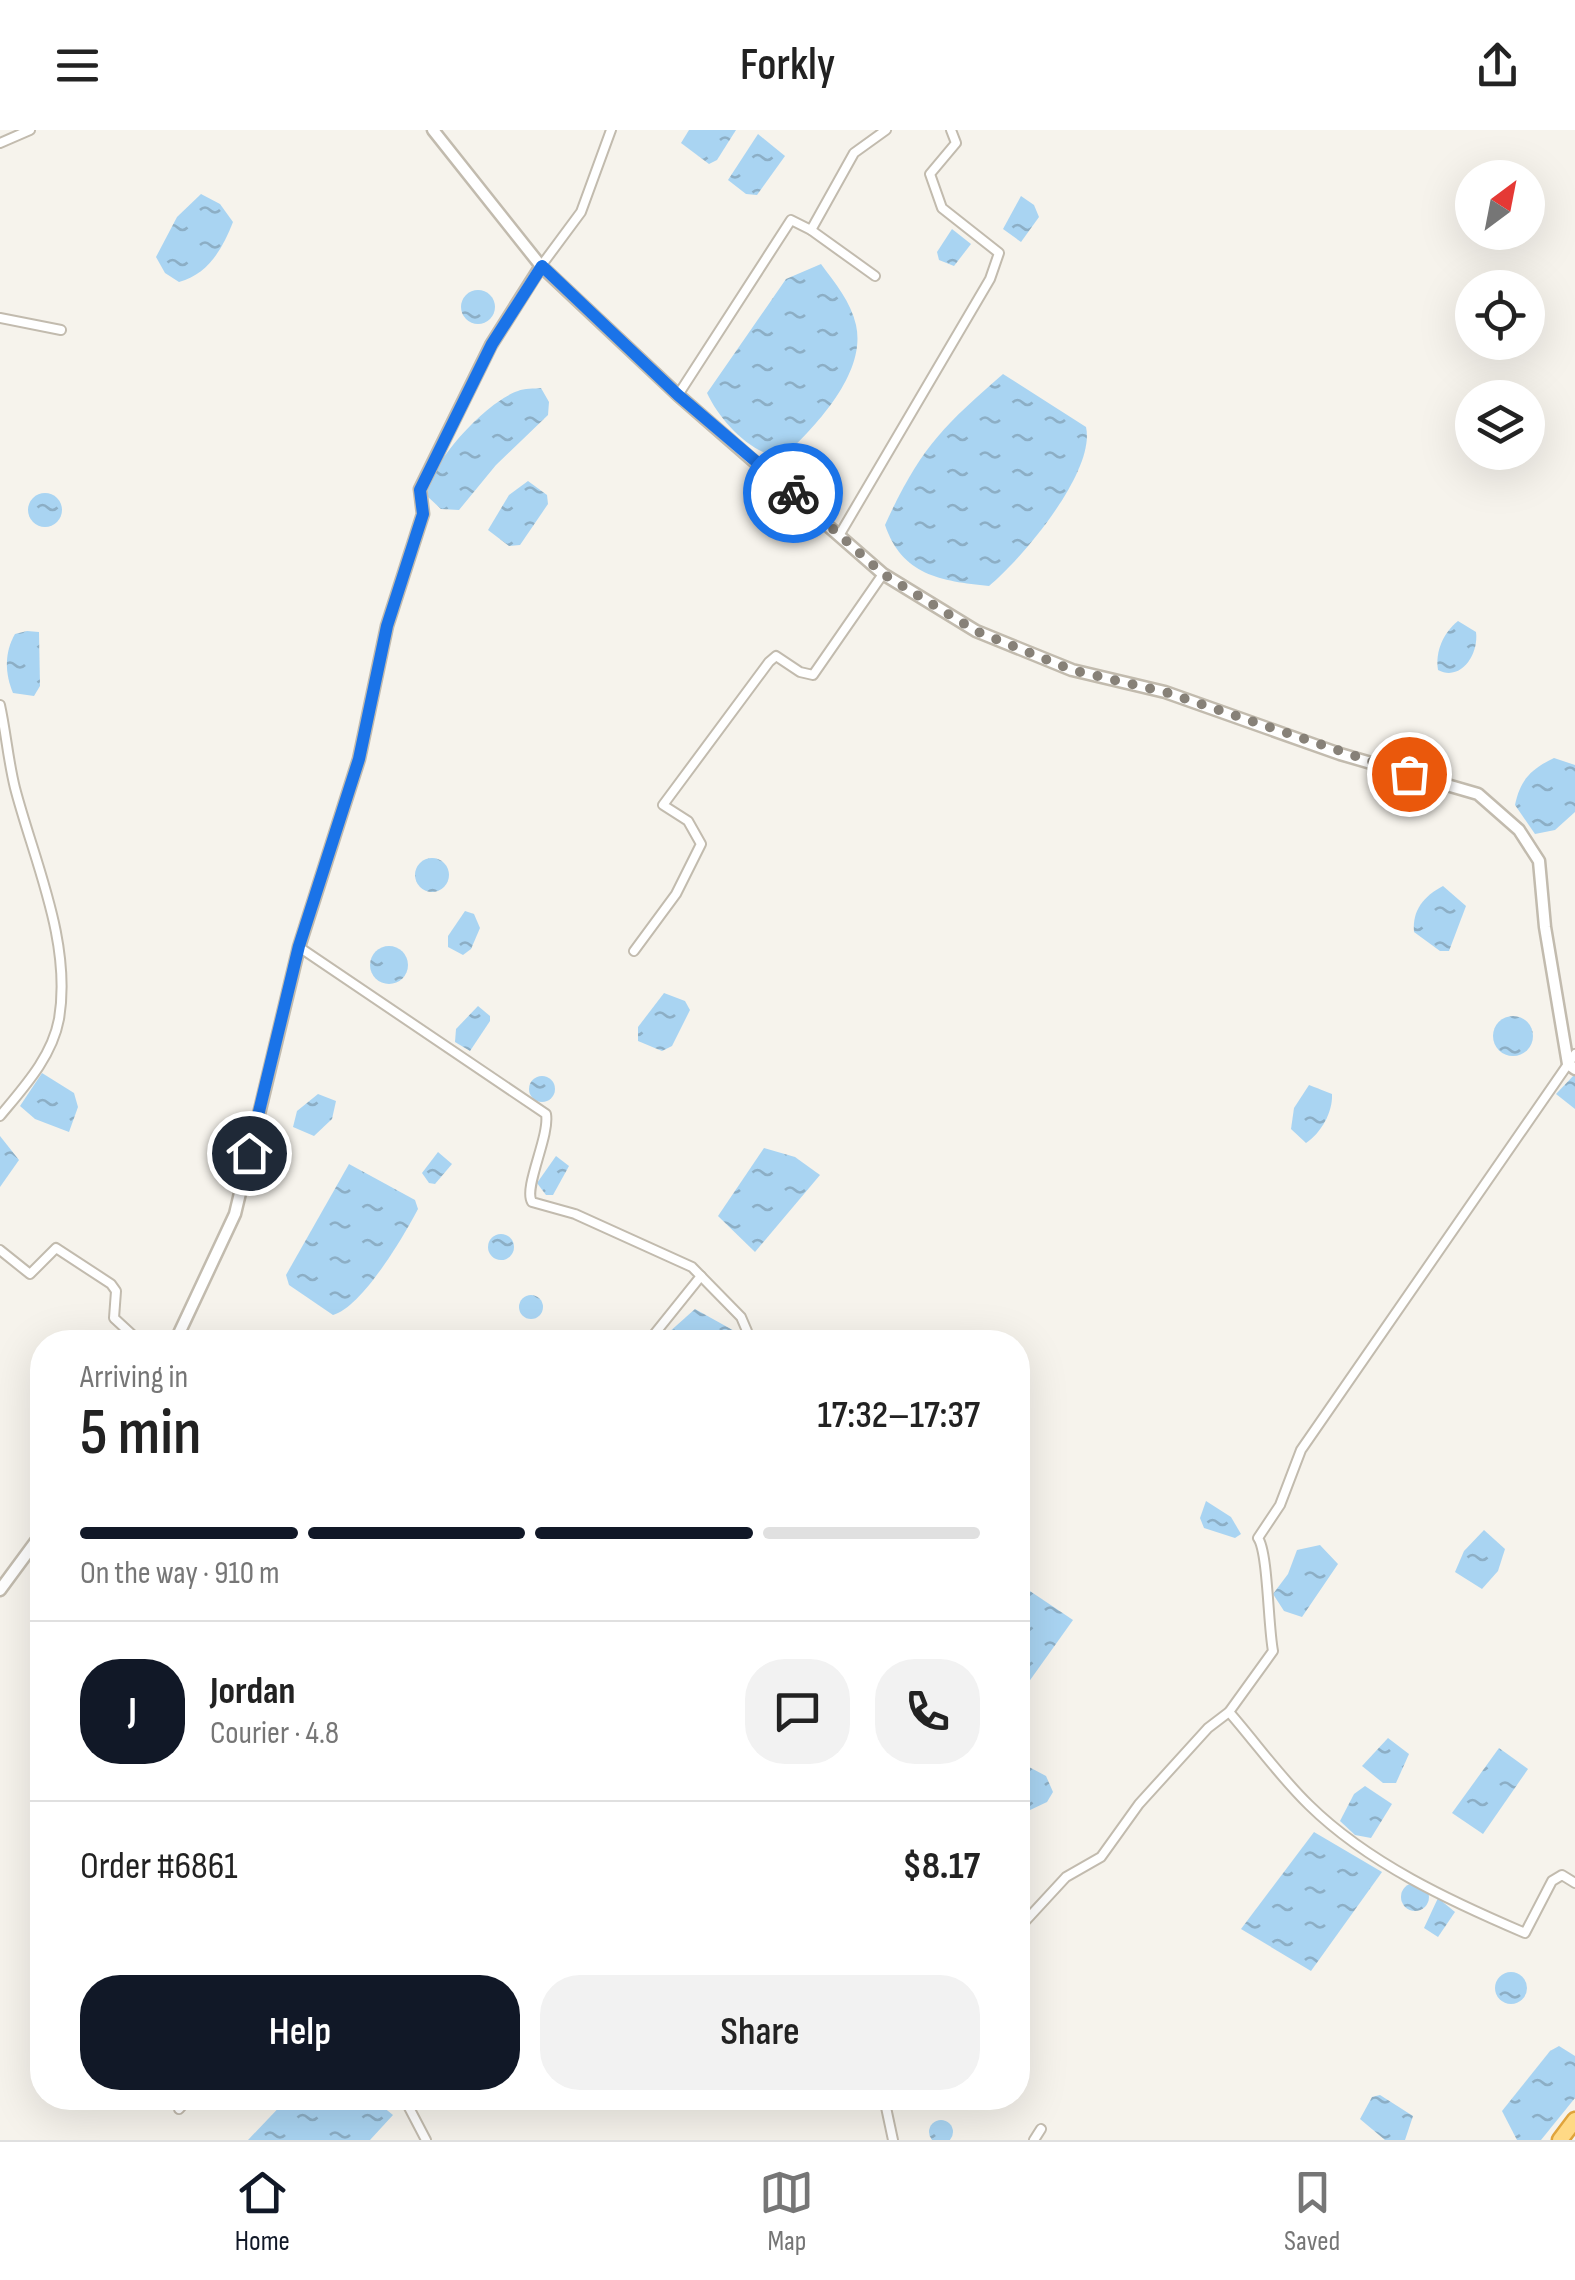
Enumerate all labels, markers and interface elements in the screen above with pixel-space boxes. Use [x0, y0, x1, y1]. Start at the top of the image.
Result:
icon: menu [50, 38, 105, 93]
text: Forkly [740, 38, 835, 93]
icon: share [1470, 38, 1525, 93]
north arrow [1455, 160, 1545, 250]
map controls [1455, 160, 1545, 470]
button: locate [1455, 270, 1545, 360]
button: layers [1455, 380, 1545, 470]
courier [743, 443, 843, 543]
icon: bike [766, 466, 821, 521]
pin [1367, 732, 1452, 817]
icon: bag [1382, 747, 1437, 802]
pin [207, 1111, 292, 1196]
icon: home [222, 1126, 277, 1181]
text: Arriving in [80, 1358, 188, 1397]
text: 17:32–17:37 [817, 1393, 980, 1438]
text: 5 min [80, 1395, 201, 1473]
text: On the way · 910 m [80, 1554, 280, 1593]
button: chat [745, 1659, 850, 1764]
button: phone [875, 1659, 980, 1764]
text: Jordan [210, 1669, 295, 1714]
text: J [128, 1689, 137, 1734]
text: Courier · 4.8 [210, 1714, 339, 1753]
text: Order #6861 [80, 1844, 238, 1889]
text: $8.17 [903, 1844, 980, 1889]
button: Help [80, 1975, 520, 2090]
button: Share [540, 1975, 980, 2090]
tab: Home [235, 2165, 290, 2258]
tab: Map [759, 2165, 814, 2258]
tab: Saved [1284, 2165, 1340, 2258]

